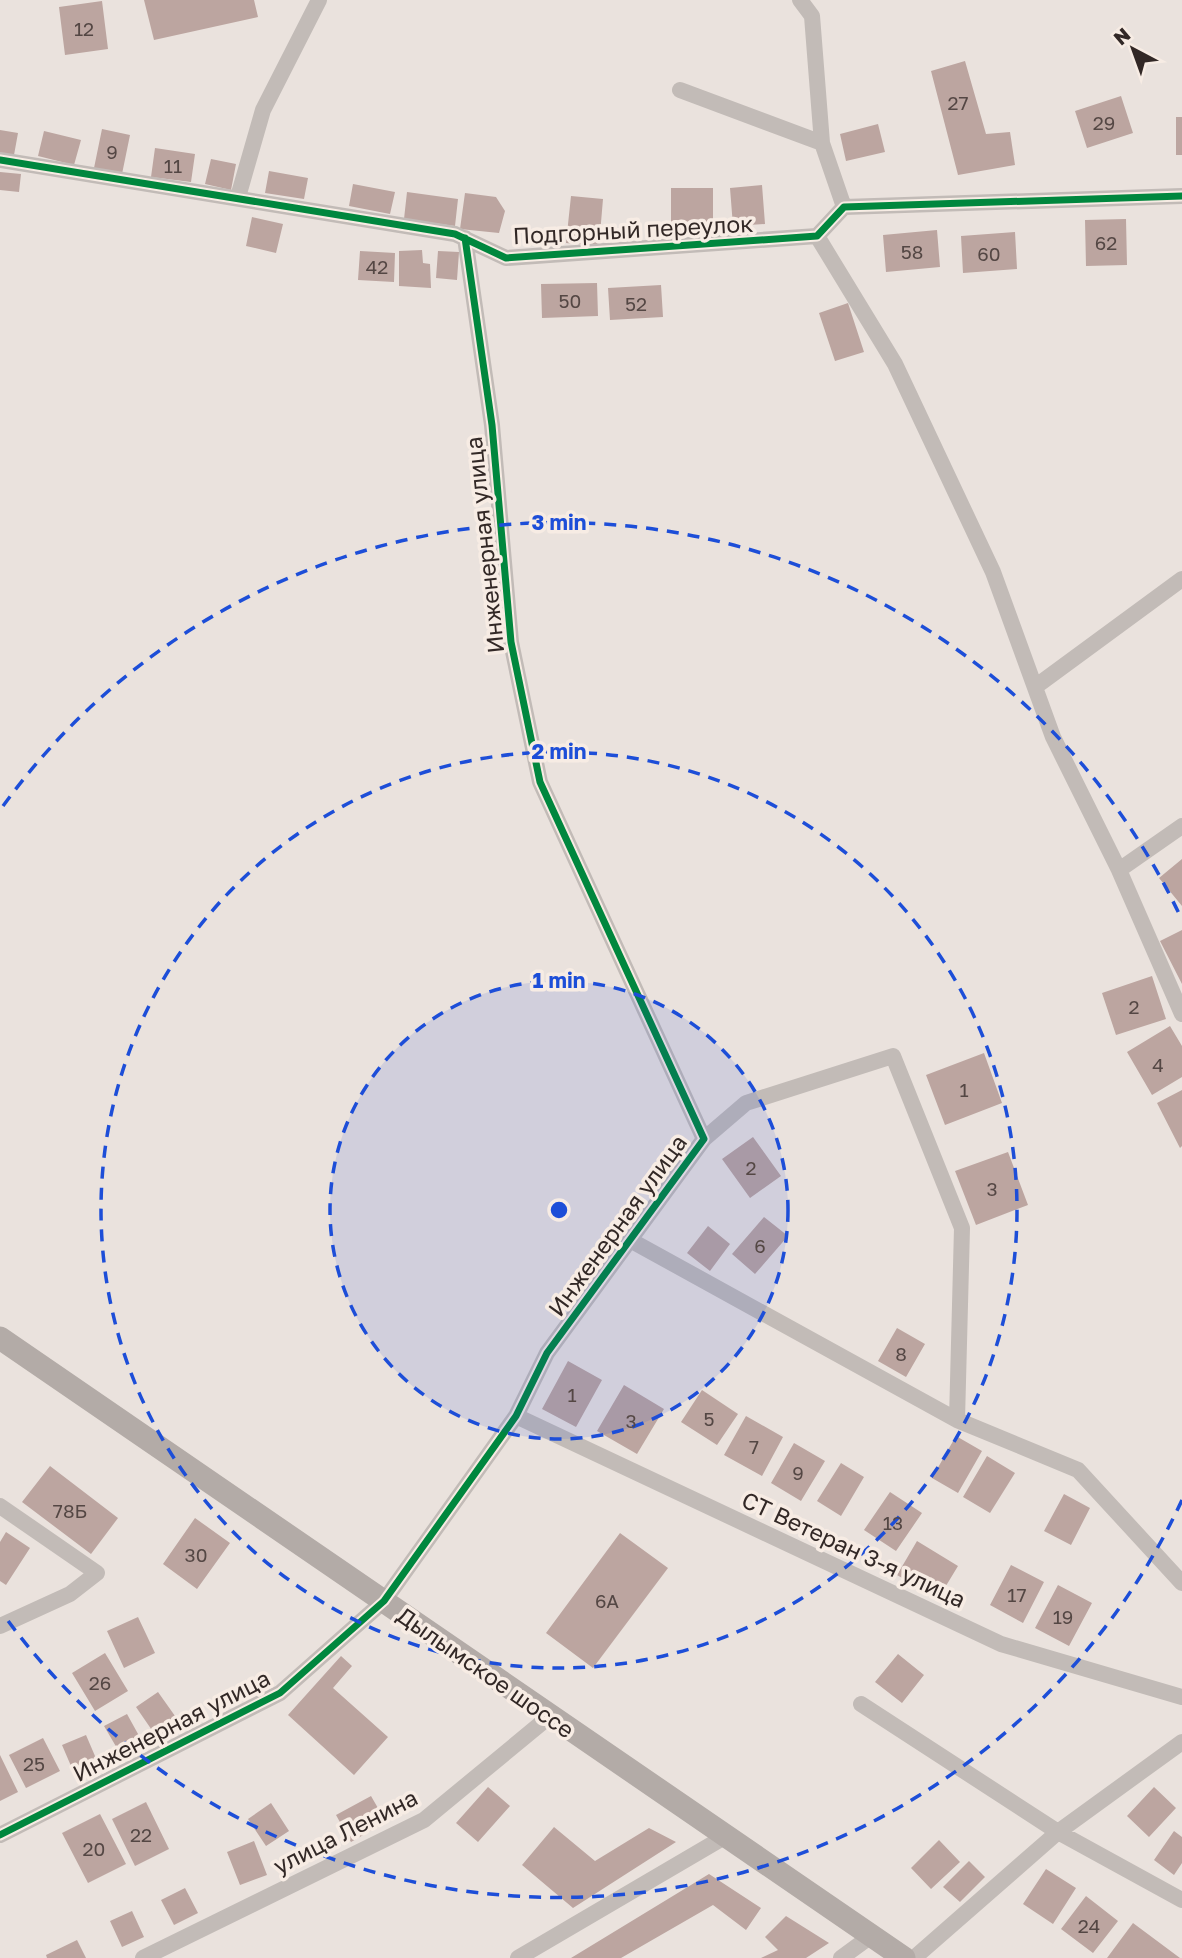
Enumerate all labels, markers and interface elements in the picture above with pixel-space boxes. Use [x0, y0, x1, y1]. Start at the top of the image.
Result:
north arrow [1098, 14, 1168, 84]
house number: 12 [74, 17, 94, 40]
text: N [1109, 22, 1135, 49]
house number: 27 [947, 91, 969, 114]
house number: 29 [1093, 111, 1115, 134]
house number: 9 [106, 140, 118, 163]
house number: 11 [164, 154, 182, 177]
street label: Подгорный переулок [512, 209, 754, 249]
house number: 62 [1095, 231, 1117, 254]
house number: 58 [901, 240, 923, 263]
house number: 60 [977, 242, 1001, 265]
house number: 42 [366, 255, 388, 278]
house number: 50 [559, 289, 581, 312]
house number: 52 [625, 292, 647, 315]
street label: Инженерная улица [459, 435, 509, 655]
text: 3 min [532, 509, 586, 535]
text: 2 min [532, 738, 586, 764]
text: 1 min [533, 967, 585, 993]
house number: 2 [1128, 995, 1140, 1018]
house number: 4 [1152, 1053, 1164, 1076]
house number: 1 [959, 1078, 969, 1101]
street label: Инженерная улица [542, 1129, 692, 1321]
house number: 2 [745, 1156, 757, 1179]
house number: 3 [986, 1177, 998, 1200]
centre of rings [547, 1198, 571, 1222]
house number: 6 [754, 1234, 766, 1257]
house number: 8 [895, 1342, 907, 1365]
house number: 1 [567, 1383, 577, 1406]
house number: 5 [703, 1407, 715, 1430]
house number: 3 [625, 1409, 637, 1432]
house number: 7 [749, 1435, 759, 1458]
house number: 9 [792, 1461, 804, 1484]
street label: СТ Ветеран 3-я улица [738, 1485, 970, 1613]
house number: 78Б [53, 1499, 87, 1522]
house number: 13 [883, 1511, 903, 1534]
house number: 30 [185, 1543, 207, 1566]
house number: 17 [1007, 1583, 1027, 1606]
house number: 6А [595, 1589, 619, 1612]
street label: Дылымское шоссе [392, 1600, 580, 1744]
house number: 19 [1053, 1605, 1073, 1628]
street label: Инженерная улица [68, 1663, 274, 1787]
house number: 26 [89, 1671, 111, 1694]
house number: 25 [23, 1752, 45, 1775]
street label: улица Ленина [268, 1783, 422, 1879]
house number: 22 [130, 1823, 152, 1846]
house number: 20 [83, 1837, 105, 1860]
house number: 24 [1078, 1914, 1100, 1937]

